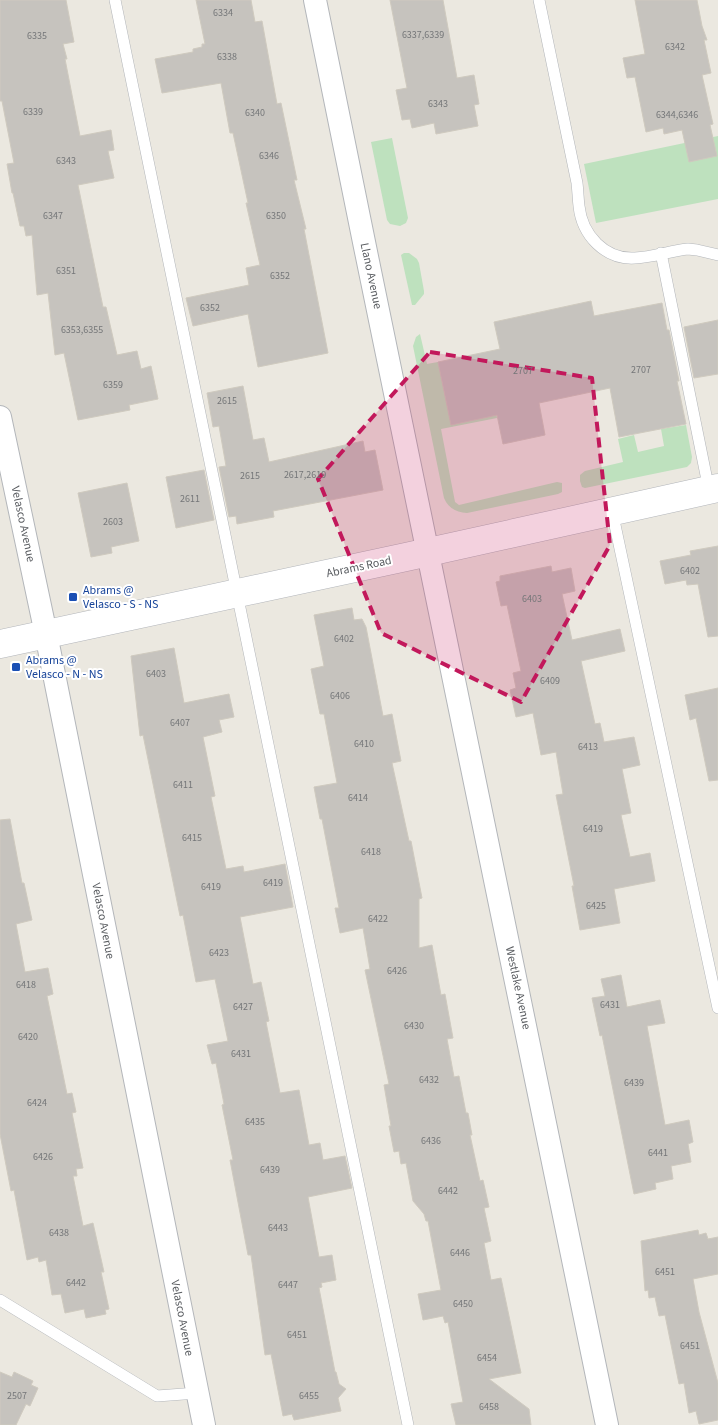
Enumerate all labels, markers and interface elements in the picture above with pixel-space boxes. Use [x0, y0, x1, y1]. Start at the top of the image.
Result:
house number: 6334 [213, 6, 233, 20]
house number: 6337,6339 [402, 28, 444, 42]
house number: 6335 [27, 29, 47, 43]
house number: 6342 [665, 40, 685, 54]
house number: 6338 [217, 50, 237, 64]
house number: 6343 [428, 97, 448, 111]
house number: 6339 [23, 105, 43, 119]
house number: 6340 [245, 106, 265, 120]
house number: 6344,6346 [656, 108, 698, 122]
house number: 6346 [259, 149, 279, 163]
house number: 6343 [56, 154, 76, 168]
house number: 6347 [43, 209, 63, 223]
house number: 6350 [266, 209, 286, 223]
street label: Llano Avenue [356, 241, 386, 311]
house number: 6351 [56, 264, 76, 278]
house number: 6352 [270, 269, 290, 283]
house number: 6352 [200, 301, 220, 315]
house number: 6353,6355 [61, 323, 103, 337]
house number: 2707 [631, 363, 651, 377]
house number: 2707 [513, 364, 533, 378]
house number: 6359 [103, 378, 123, 392]
house number: 2615 [217, 394, 237, 408]
house number: 2617,2619 [284, 468, 326, 482]
house number: 2615 [240, 469, 260, 483]
street label: Velasco Avenue [7, 484, 39, 564]
house number: 2611 [180, 492, 200, 506]
house number: 2603 [103, 515, 123, 529]
street label: Abrams Road [325, 552, 393, 582]
house number: 6402 [680, 564, 700, 578]
place label: Abrams @ Velasco - S - NS [83, 582, 158, 613]
marker: Abrams @ Velasco - S - NS [67, 591, 79, 603]
house number: 6403 [522, 592, 542, 606]
house number: 6402 [334, 632, 354, 646]
place label: Abrams @ Velasco - N - NS [26, 652, 103, 683]
marker: Abrams @ Velasco - N - NS [10, 661, 22, 673]
house number: 6403 [146, 667, 166, 681]
house number: 6409 [540, 674, 560, 688]
house number: 6406 [330, 689, 350, 703]
house number: 6407 [170, 716, 190, 730]
house number: 6410 [354, 737, 374, 751]
house number: 6413 [578, 740, 598, 754]
house number: 6411 [173, 778, 193, 792]
house number: 6414 [348, 791, 368, 805]
house number: 6419 [583, 822, 603, 836]
house number: 6415 [182, 831, 202, 845]
house number: 6418 [361, 845, 381, 859]
house number: 6419 [263, 876, 283, 890]
house number: 6419 [201, 880, 221, 894]
street label: Velasco Avenue [87, 881, 119, 961]
house number: 6425 [586, 899, 606, 913]
house number: 6422 [368, 912, 388, 926]
street label: Westlake Avenue [501, 945, 535, 1031]
house number: 6423 [209, 946, 229, 960]
house number: 6426 [387, 964, 407, 978]
house number: 6418 [16, 978, 36, 992]
house number: 6431 [600, 998, 620, 1012]
house number: 6427 [233, 1000, 253, 1014]
house number: 6430 [404, 1019, 424, 1033]
house number: 6420 [18, 1030, 38, 1044]
house number: 6431 [231, 1047, 251, 1061]
house number: 6432 [419, 1073, 439, 1087]
house number: 6439 [624, 1076, 644, 1090]
house number: 6424 [27, 1096, 47, 1110]
house number: 6435 [245, 1115, 265, 1129]
house number: 6436 [421, 1134, 441, 1148]
house number: 6441 [648, 1146, 668, 1160]
house number: 6426 [33, 1150, 53, 1164]
house number: 6439 [260, 1163, 280, 1177]
house number: 6442 [438, 1184, 458, 1198]
house number: 6443 [268, 1221, 288, 1235]
house number: 6438 [49, 1226, 69, 1240]
house number: 6446 [450, 1246, 470, 1260]
house number: 6451 [655, 1265, 675, 1279]
house number: 6442 [66, 1276, 86, 1290]
street label: Velasco Avenue [166, 1278, 198, 1358]
house number: 6447 [278, 1278, 298, 1292]
house number: 6450 [453, 1297, 473, 1311]
house number: 6451 [287, 1328, 307, 1342]
house number: 6451 [680, 1339, 700, 1353]
house number: 6454 [477, 1351, 497, 1365]
house number: 2507 [7, 1389, 27, 1403]
house number: 6455 [299, 1389, 319, 1403]
house number: 6458 [479, 1400, 499, 1414]

